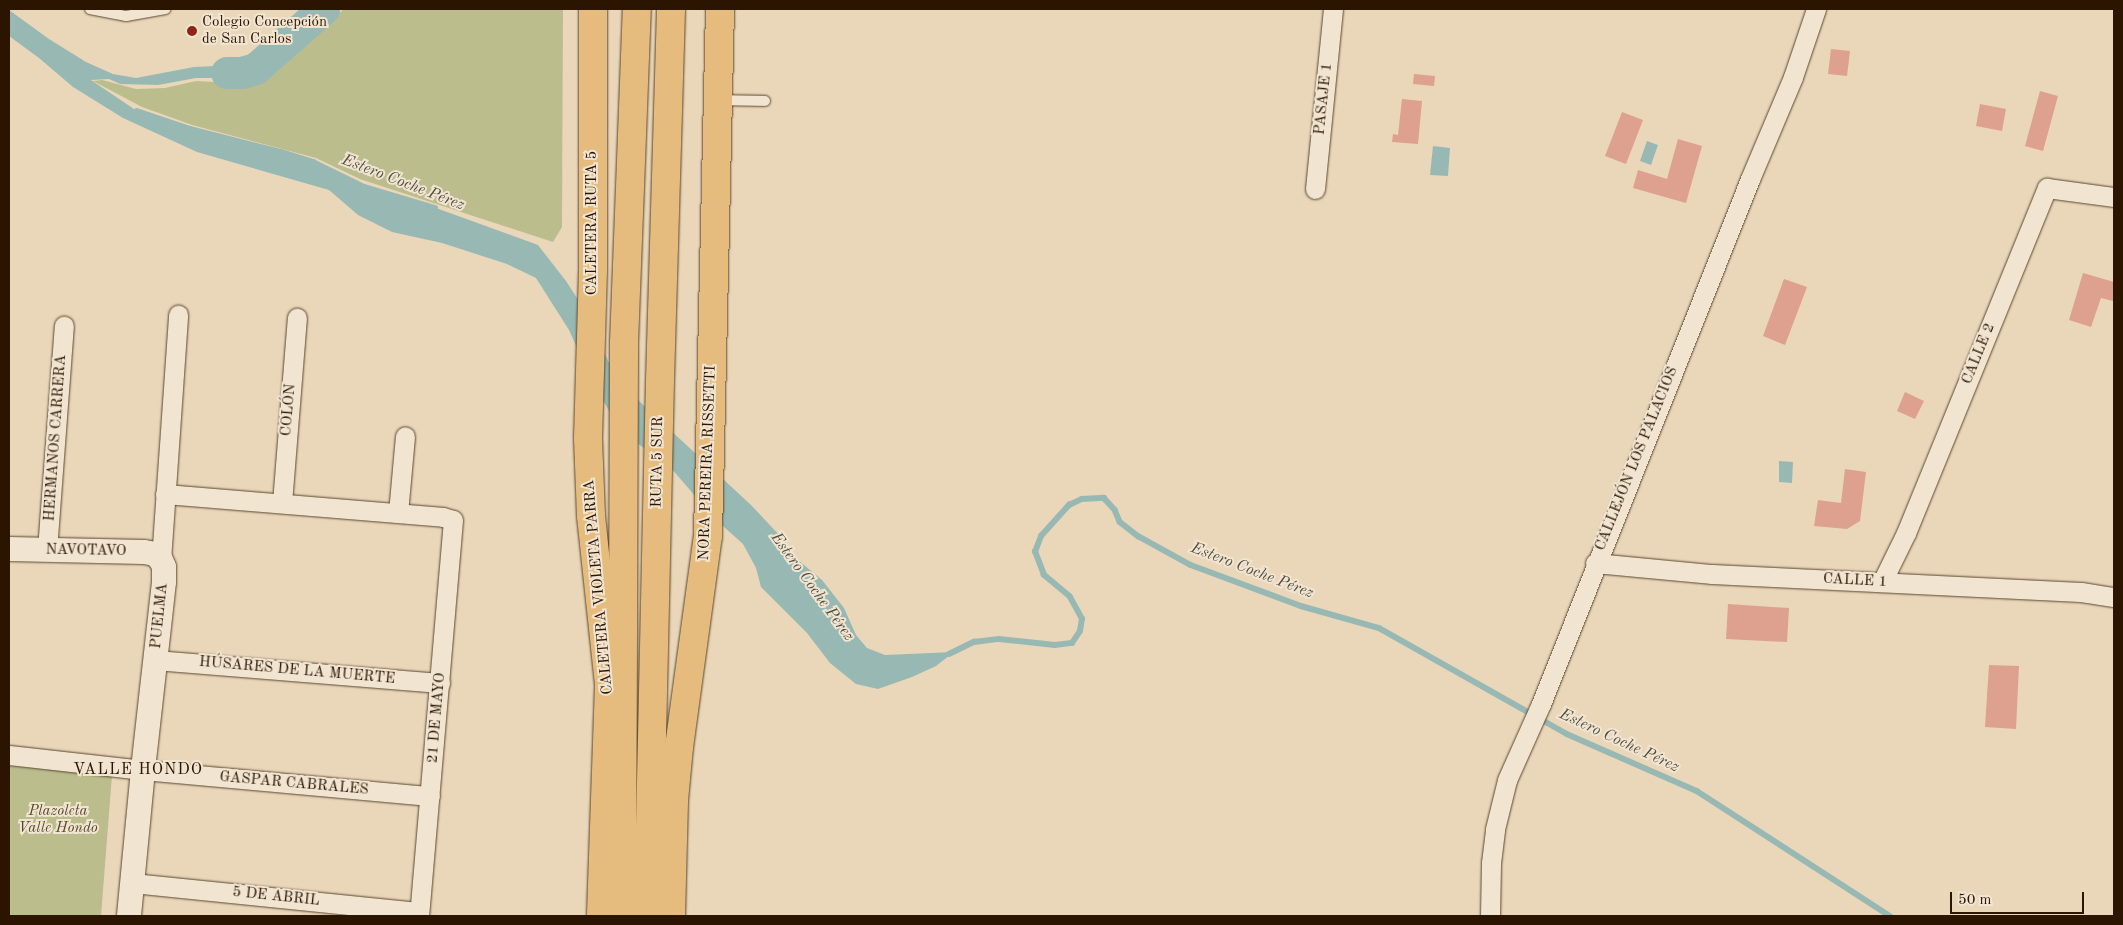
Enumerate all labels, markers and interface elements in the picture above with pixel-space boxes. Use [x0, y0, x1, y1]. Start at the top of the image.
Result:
place label: Colegio Concepción de San Carlos [202, 13, 327, 48]
marker: Colegio Concepción de San Carlos [186, 25, 198, 37]
street label: PASAJE 1 [1311, 62, 1337, 136]
water label: Estero Coche Pérez [339, 151, 467, 215]
street label: CALETERA RUTA 5 [584, 151, 602, 295]
street label: CALLE 2 [1959, 321, 1999, 387]
street label: HERMANOS CARRERA [41, 354, 71, 522]
street label: CALLEJÓN LOS PALACIOS [1592, 364, 1682, 554]
street label: NORA PEREIRA RISSETTI [696, 365, 720, 561]
street label: COLÓN [278, 383, 300, 437]
street label: RUTA 5 SUR [648, 416, 668, 508]
street label: CALETERA VIOLETA PARRA [581, 479, 617, 695]
water label: Estero Coche Pérez [766, 529, 858, 645]
water label: Estero Coche Pérez [1188, 539, 1316, 603]
street label: NAVOTAVO [45, 541, 127, 561]
street label: CALLE 1 [1823, 570, 1887, 592]
street label: PUELMA [148, 582, 172, 650]
street label: HÚSARES DE LA MUERTE [198, 653, 396, 689]
street label: 21 DE MAYO [424, 672, 450, 764]
water label: Estero Coche Pérez [1556, 705, 1682, 777]
district label: VALLE HONDO [72, 760, 204, 780]
street label: GASPAR CABRALES [219, 769, 369, 799]
park label: Plazoleta Valle Hondo [18, 802, 98, 837]
scale bar [1953, 882, 2087, 914]
street label: 5 DE ABRIL [231, 883, 321, 911]
text: 50 m [1958, 893, 1992, 908]

